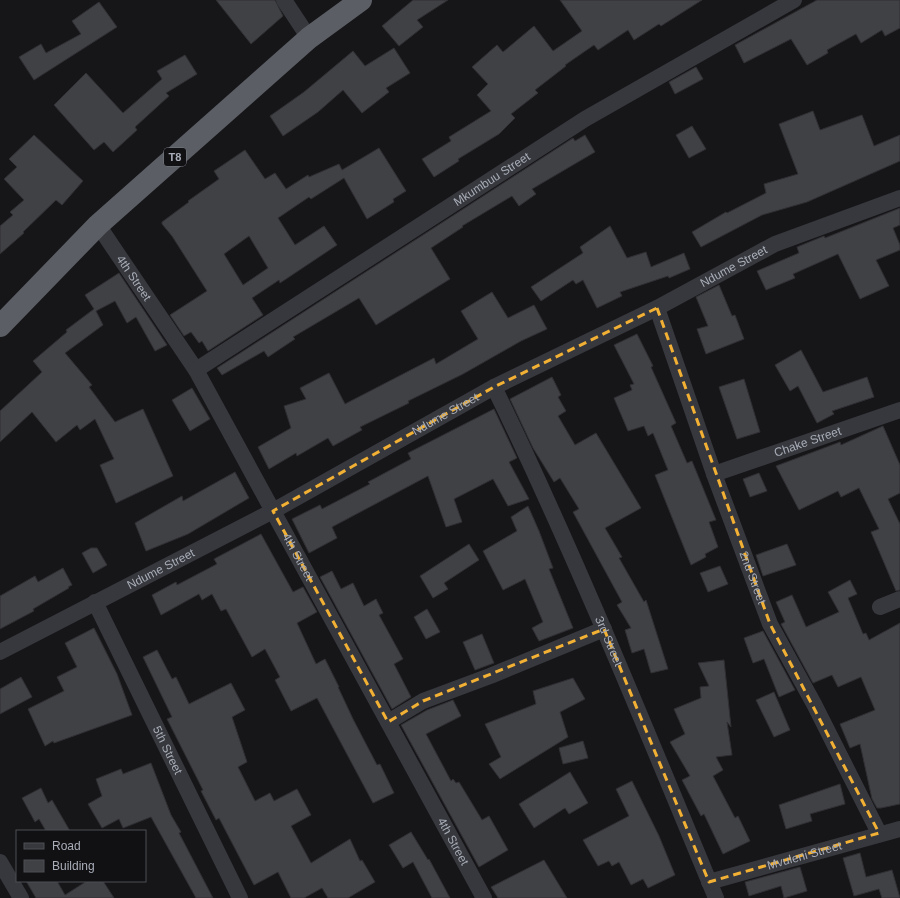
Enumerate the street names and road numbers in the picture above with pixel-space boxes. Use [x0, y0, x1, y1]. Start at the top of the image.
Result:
road number: T8 [164, 148, 186, 166]
street label: Mkumbuu Street [451, 149, 533, 209]
street label: Ndume Street [698, 242, 770, 290]
street label: 4th Street [113, 253, 155, 304]
street label: Ndume Street [410, 390, 482, 438]
street label: Chake Street [772, 424, 844, 460]
street label: 4th Street [279, 531, 317, 584]
street label: Ndume Street [125, 545, 198, 592]
street label: 2nd Street [736, 549, 769, 607]
street label: 3rd Street [592, 614, 626, 669]
street label: 5th Street [150, 724, 186, 777]
street label: 4th Street [435, 815, 472, 868]
street label: Mvuleni Street [766, 838, 844, 873]

